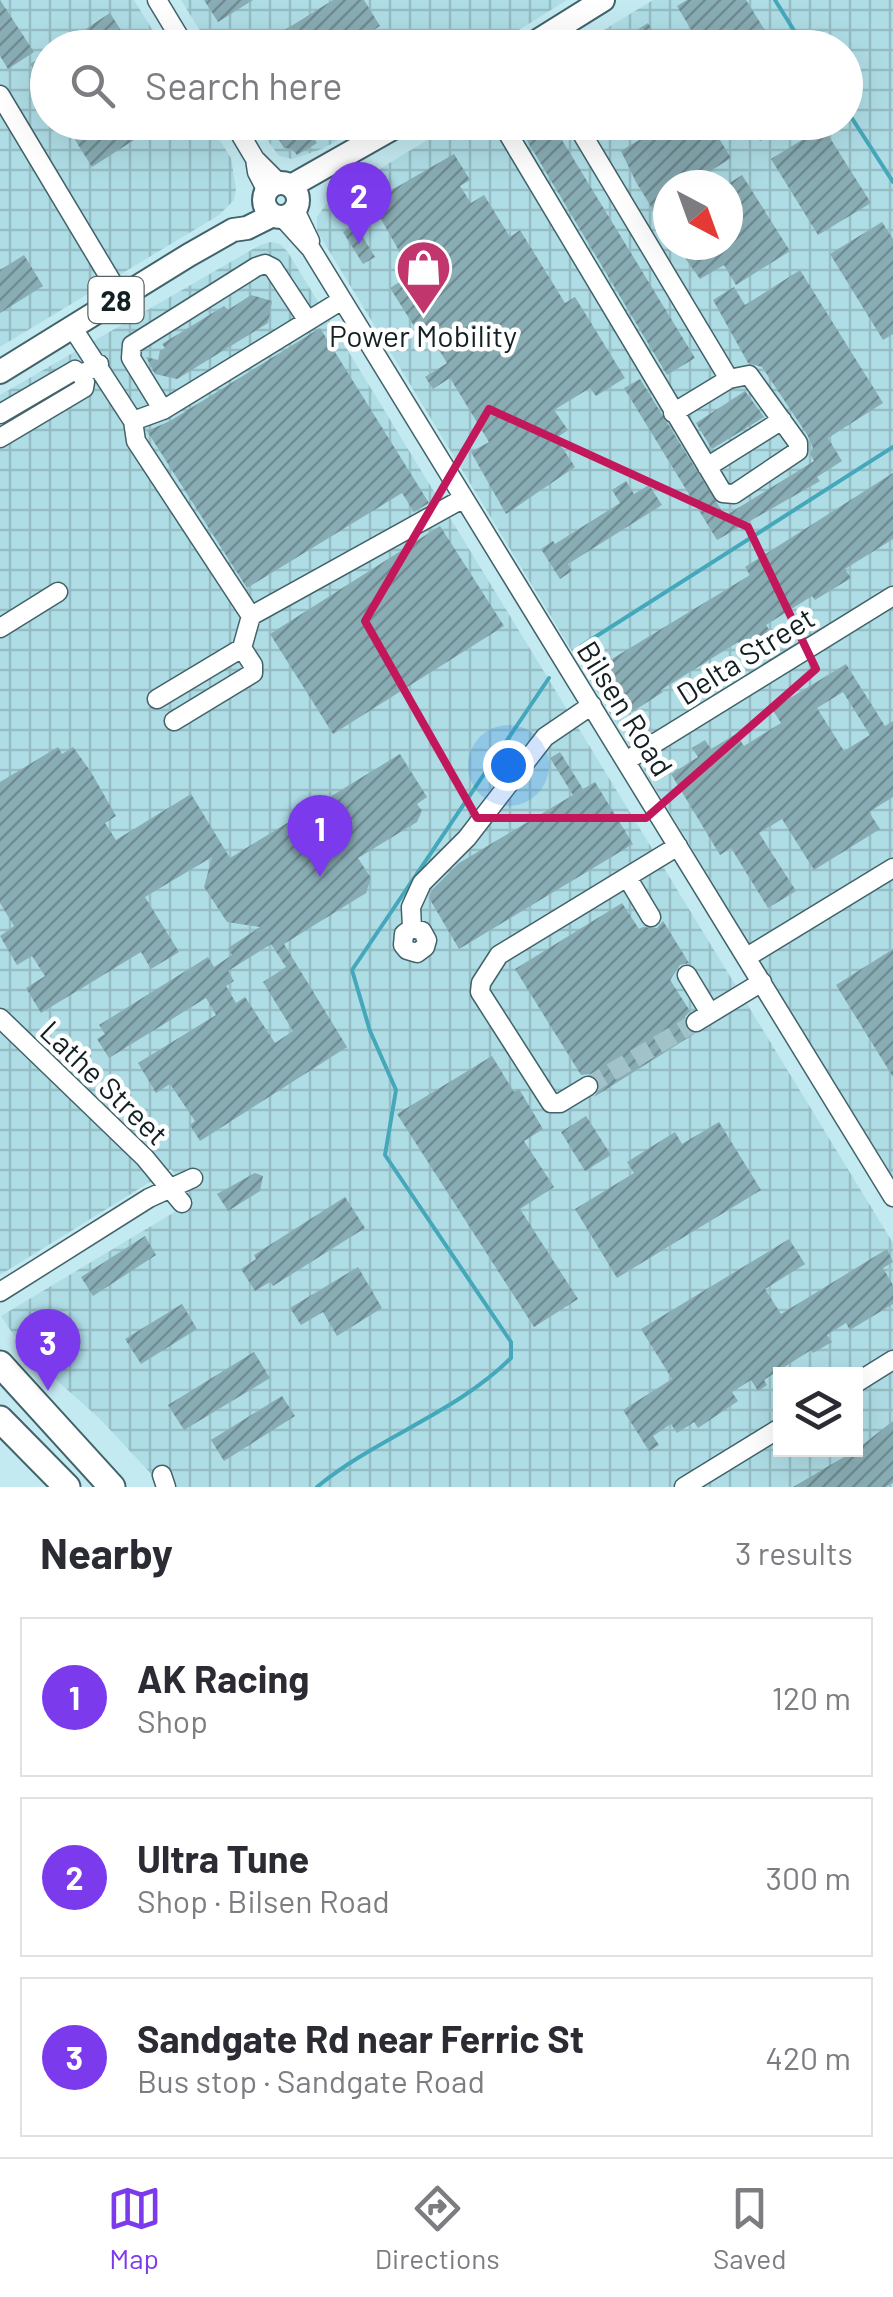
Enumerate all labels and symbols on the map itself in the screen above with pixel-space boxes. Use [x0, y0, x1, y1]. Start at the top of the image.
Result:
pin: 2 [326, 162, 392, 244]
north arrow [653, 170, 743, 260]
shop icon: Power Mobility [393, 237, 453, 316]
road number: 28 [88, 277, 144, 323]
place label: Power Mobility [329, 317, 517, 353]
street label: Delta Street [669, 599, 821, 711]
street label: Bilsen Road [570, 634, 682, 782]
your location [483, 740, 534, 791]
pin: 1 [288, 794, 352, 877]
street label: Lathe Street [34, 1012, 176, 1152]
pin: 3 [15, 1308, 80, 1391]

